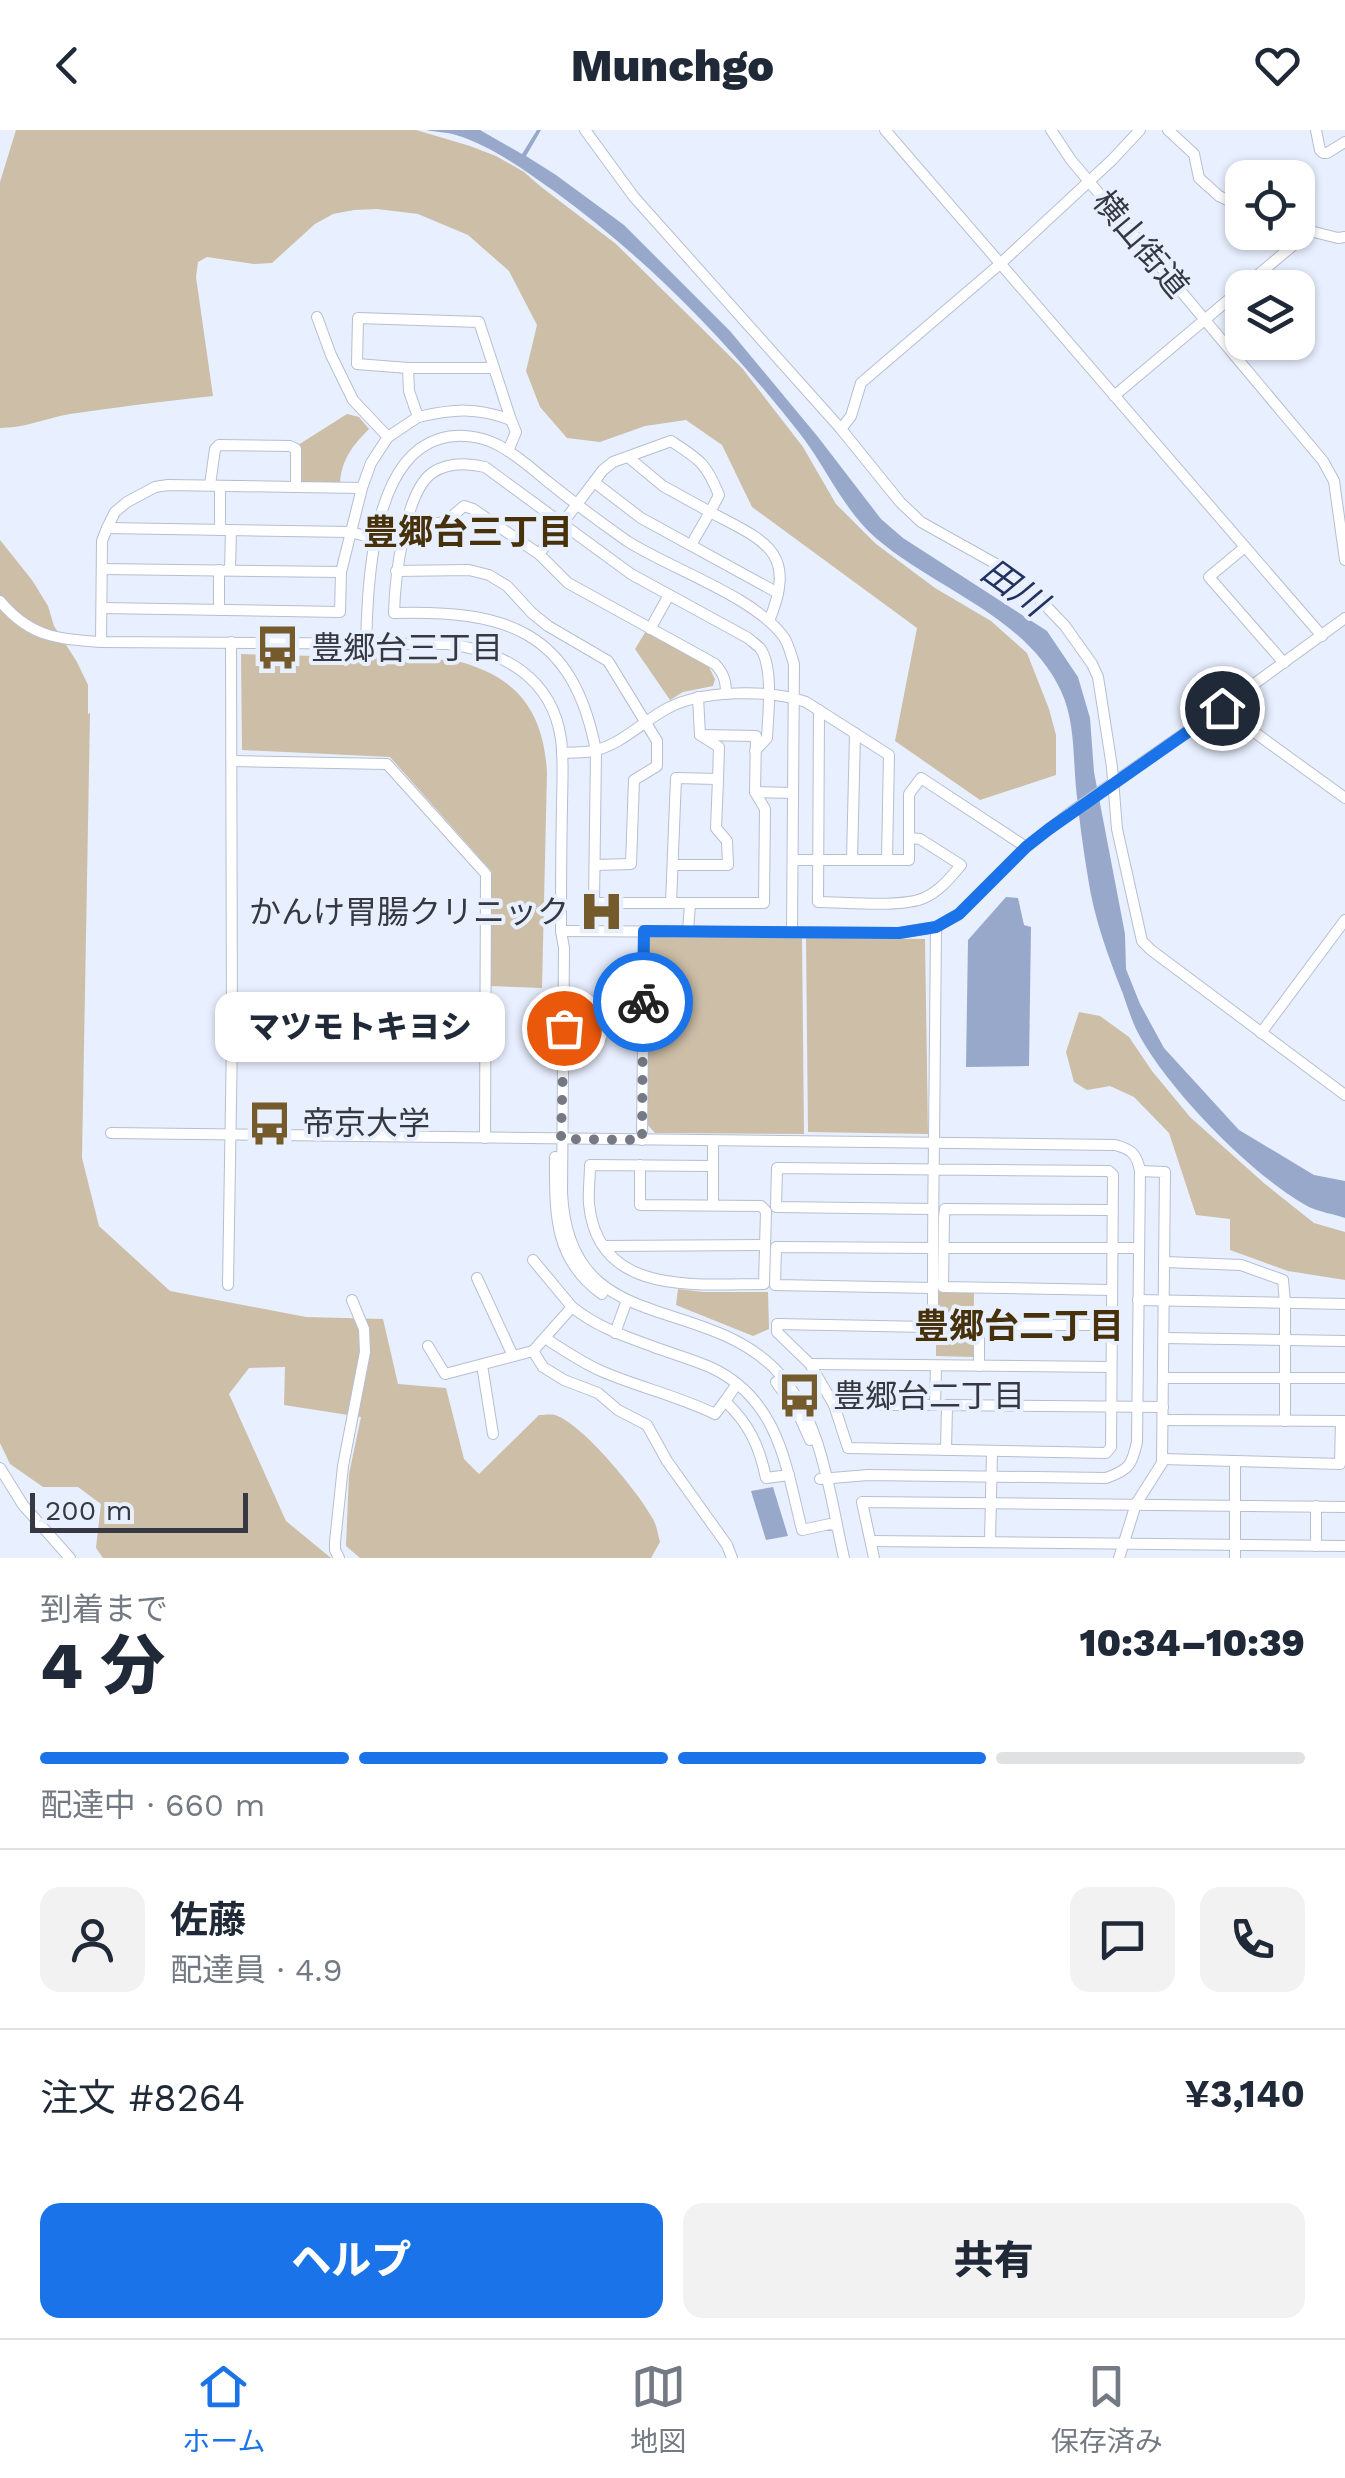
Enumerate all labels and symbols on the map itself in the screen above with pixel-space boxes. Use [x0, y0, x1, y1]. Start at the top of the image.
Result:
street label: 横山街道 [1085, 183, 1197, 305]
district label: 豊郷台三丁目 [363, 511, 573, 553]
water label: 田川 [973, 549, 1058, 627]
bus stop icon: 豊郷台三丁目 [254, 624, 302, 672]
place label: 豊郷台三丁目 [311, 629, 503, 667]
pin [1180, 666, 1265, 751]
hospital icon: かんけ胃腸クリニック [578, 888, 626, 936]
place label: かんけ胃腸クリニック [249, 893, 569, 931]
courier [593, 952, 693, 1052]
pin [522, 986, 607, 1071]
callout: マツモトキヨシ [214, 993, 504, 1063]
bus stop icon: 帝京大学 [245, 1099, 293, 1147]
place label: 帝京大学 [302, 1104, 430, 1142]
district label: 豊郷台二丁目 [914, 1305, 1124, 1347]
bus stop icon: 豊郷台二丁目 [776, 1372, 824, 1420]
place label: 豊郷台二丁目 [833, 1377, 1025, 1415]
scale bar [30, 1488, 248, 1532]

